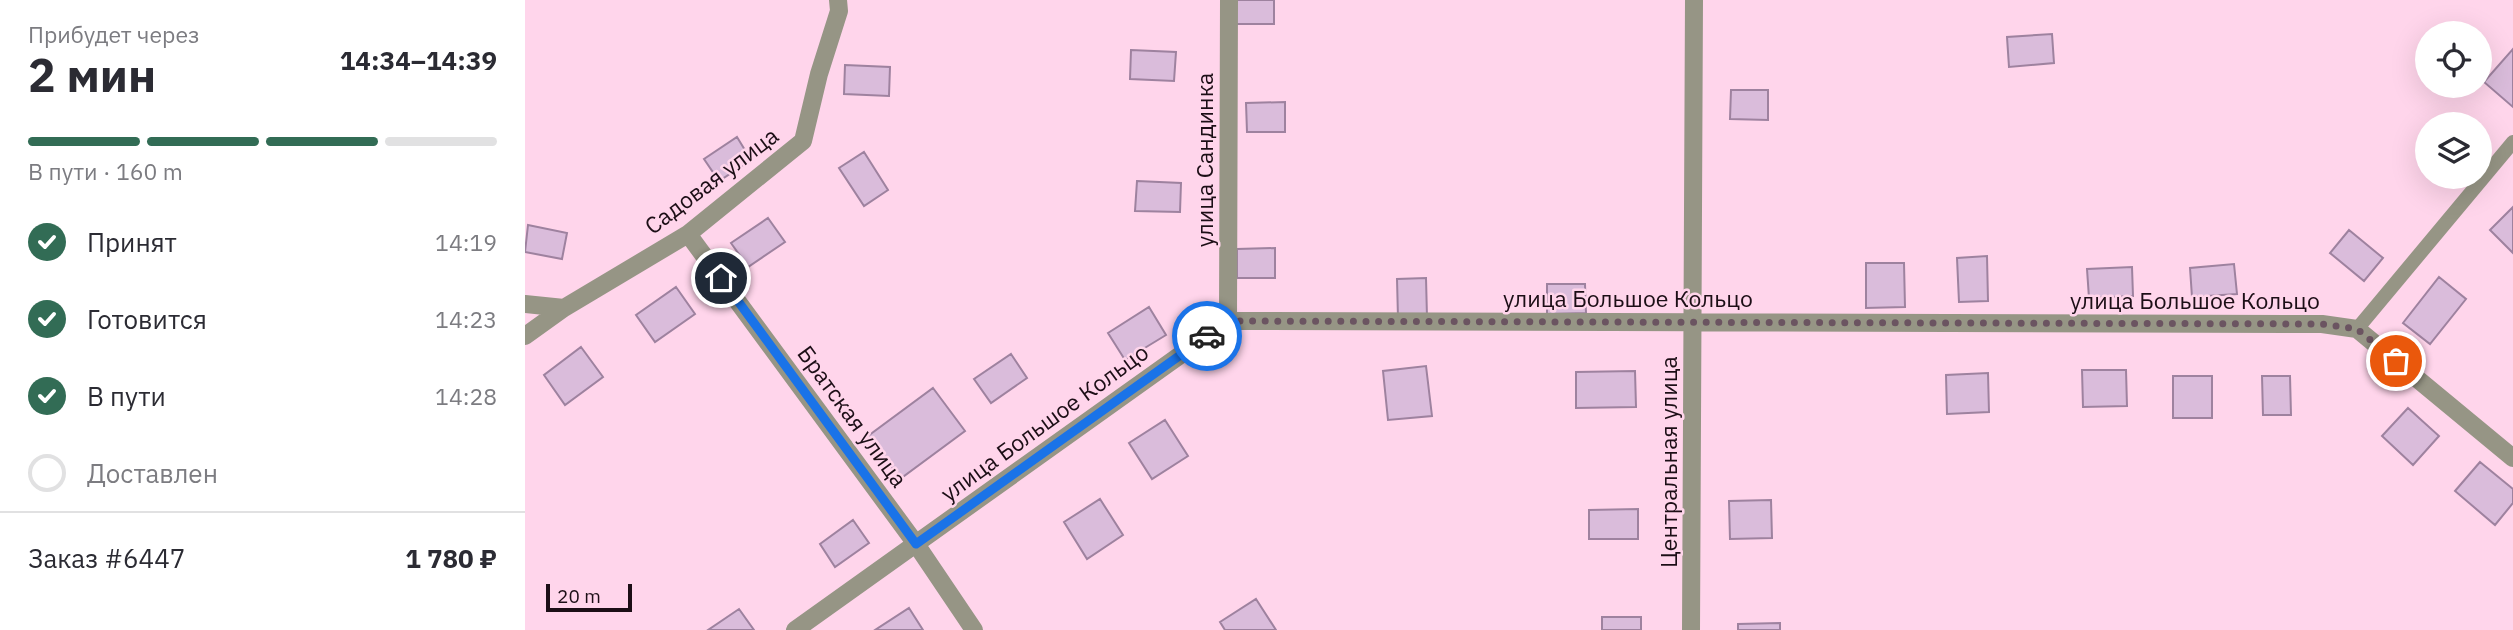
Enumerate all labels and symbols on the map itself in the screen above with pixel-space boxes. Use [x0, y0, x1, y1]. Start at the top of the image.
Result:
street label: улица Сандинка [1189, 73, 1219, 247]
street label: Садовая улица [638, 120, 784, 240]
pin [691, 248, 751, 308]
street label: улица Большое Кольцо [1503, 283, 1753, 313]
street label: улица Большое Кольцо [2070, 285, 2320, 315]
courier [1172, 301, 1242, 371]
pin [2366, 331, 2426, 391]
street label: улица Большое Кольцо [934, 336, 1154, 508]
street label: Братская улица [791, 339, 915, 493]
street label: Центральная улица [1653, 356, 1683, 568]
scale bar [546, 581, 632, 613]

